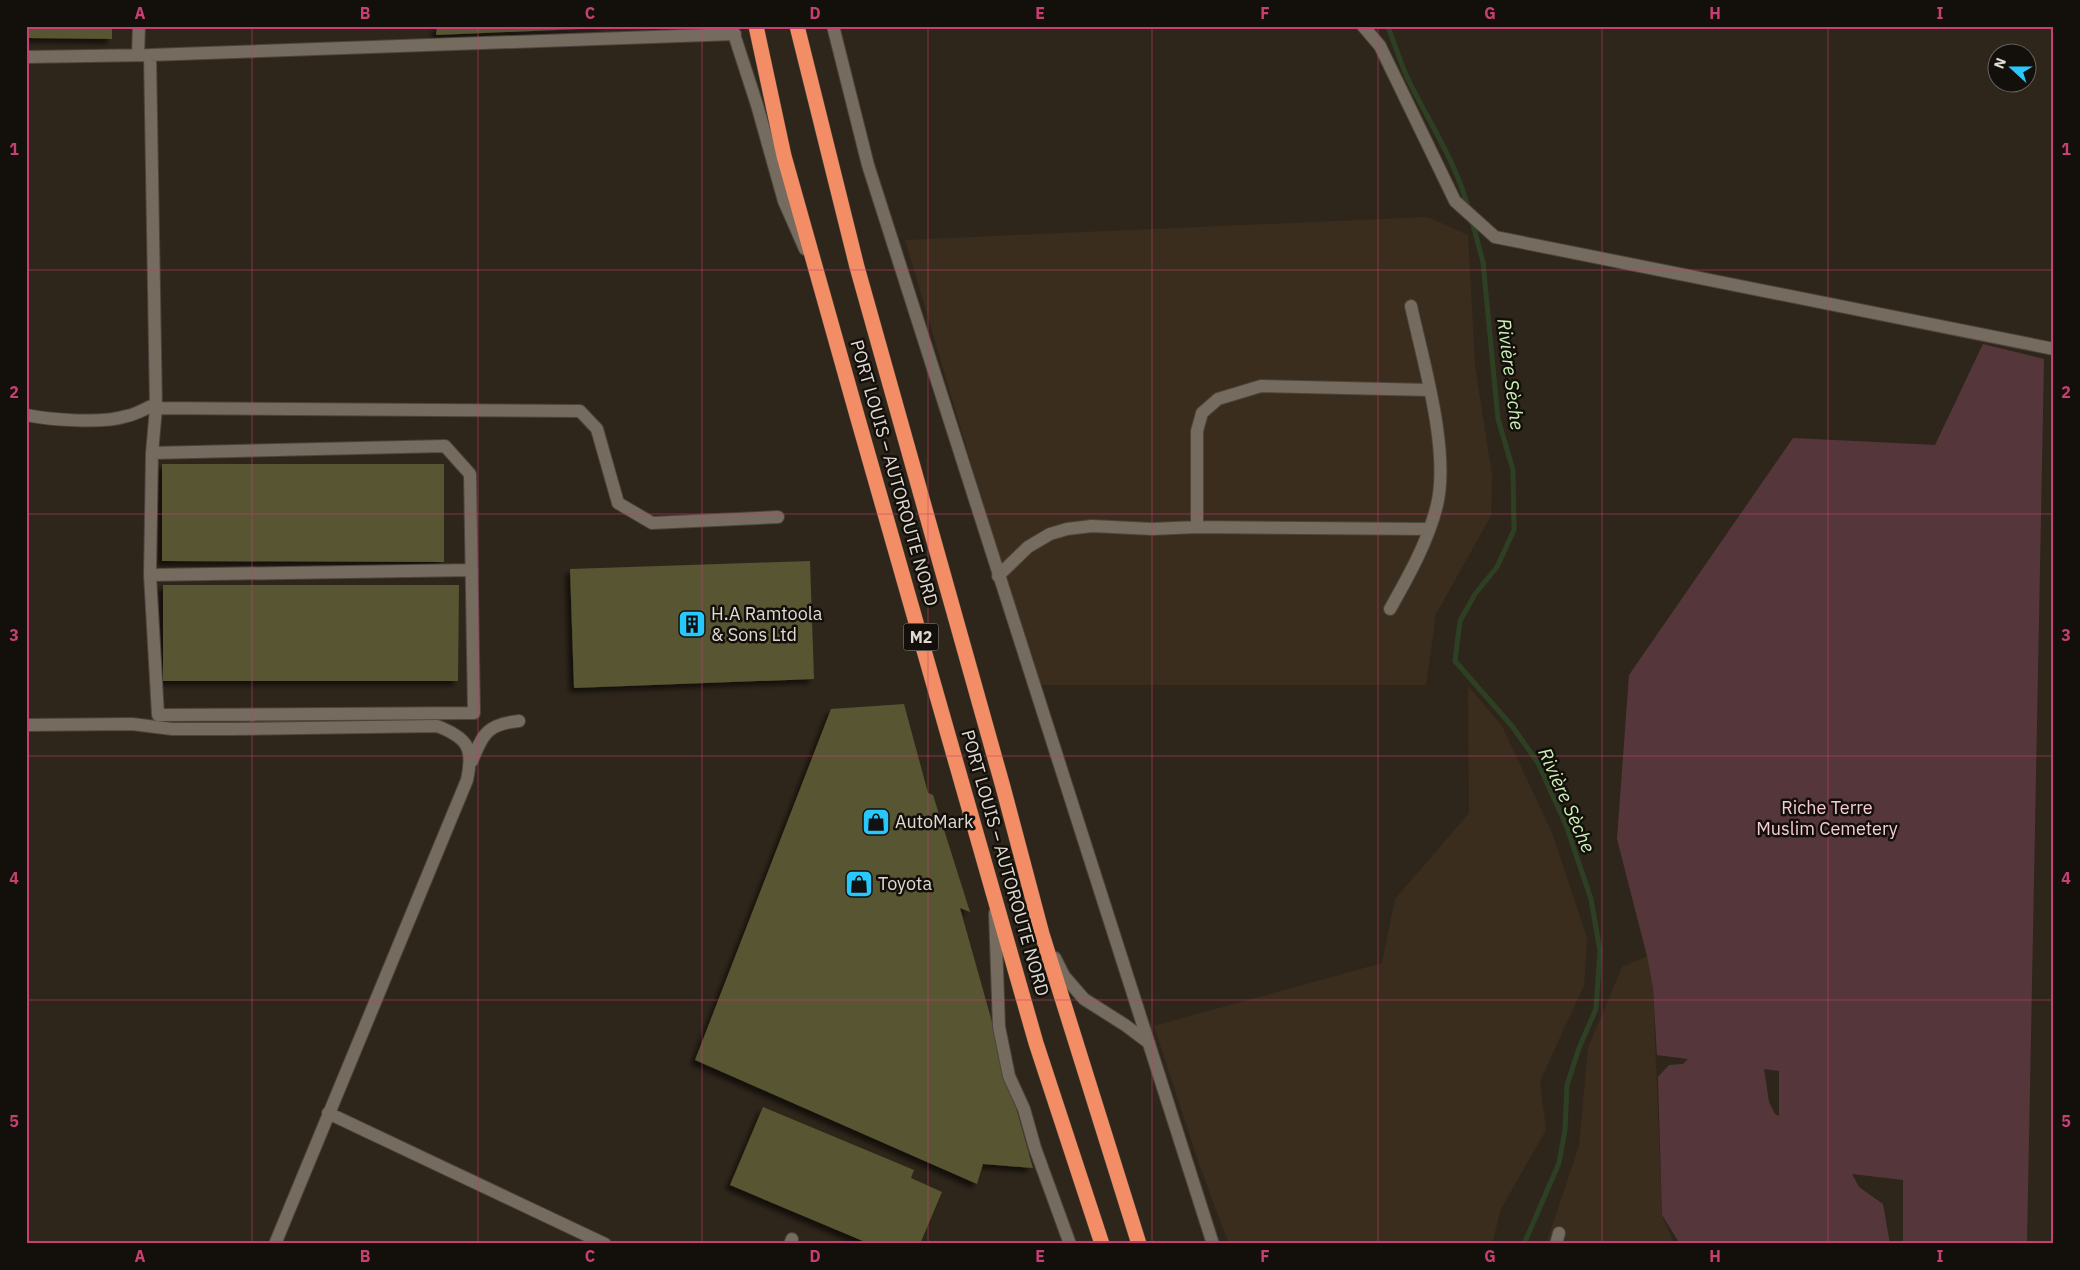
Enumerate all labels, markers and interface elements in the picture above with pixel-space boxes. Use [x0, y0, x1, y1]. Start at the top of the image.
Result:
text: A [135, 3, 146, 23]
text: B [360, 3, 371, 23]
text: C [585, 3, 595, 23]
text: D [809, 3, 821, 23]
text: E [1035, 3, 1045, 23]
text: F [1260, 3, 1270, 23]
text: G [1484, 3, 1496, 23]
text: H [1709, 3, 1721, 23]
text: I [1937, 3, 1944, 23]
north arrow [1988, 42, 2038, 92]
text: N [1990, 55, 2010, 71]
text: 1 [9, 139, 19, 159]
text: 1 [2061, 139, 2071, 159]
water label: Rivière Sèche [1492, 317, 1530, 431]
street label: PORT LOUIS – AUTOROUTE NORD [845, 337, 944, 609]
text: 2 [9, 382, 19, 402]
text: 2 [2061, 382, 2071, 402]
place label: H.A Ramtoola & Sons Ltd [711, 602, 823, 646]
building icon: H.A Ramtoola & Sons Ltd [677, 609, 707, 639]
road number: M2 [904, 624, 938, 650]
text: 3 [9, 625, 19, 645]
text: 3 [2061, 625, 2071, 645]
street label: PORT LOUIS – AUTOROUTE NORD [956, 727, 1055, 999]
water label: Rivière Sèche [1533, 744, 1601, 856]
park label: Riche Terre Muslim Cemetery [1756, 796, 1898, 840]
shop icon: AutoMark [861, 807, 891, 837]
place label: AutoMark [895, 810, 974, 833]
text: 4 [9, 868, 19, 888]
text: 4 [2061, 868, 2071, 888]
shop icon: Toyota [844, 869, 874, 899]
place label: Toyota [878, 872, 932, 895]
text: 5 [9, 1111, 19, 1131]
text: 5 [2061, 1111, 2071, 1131]
text: A [135, 1246, 146, 1266]
text: B [360, 1246, 371, 1266]
text: C [585, 1246, 595, 1266]
text: D [809, 1246, 821, 1266]
text: E [1035, 1246, 1045, 1266]
text: F [1260, 1246, 1270, 1266]
text: G [1484, 1246, 1496, 1266]
text: H [1709, 1246, 1721, 1266]
text: I [1937, 1246, 1944, 1266]

